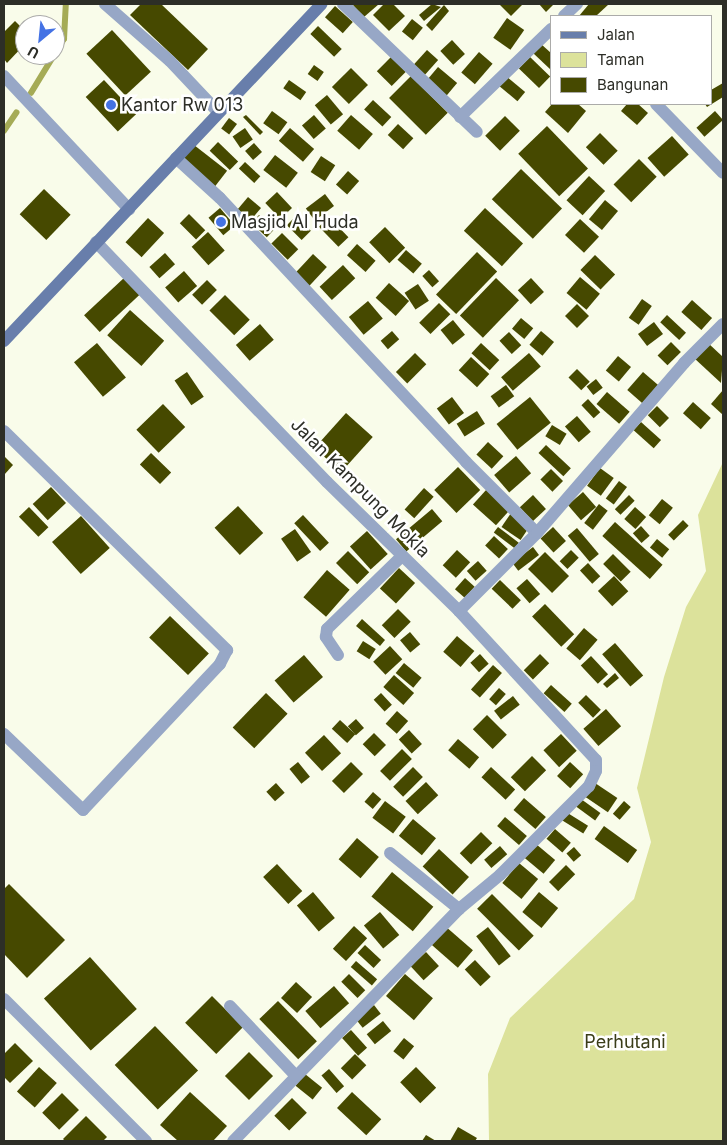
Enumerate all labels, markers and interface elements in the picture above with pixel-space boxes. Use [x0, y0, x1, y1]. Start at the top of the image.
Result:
north arrow [15, 15, 65, 65]
legend [550, 15, 712, 105]
text: Jalan [597, 25, 635, 44]
text: U [25, 43, 42, 63]
text: Taman [597, 50, 644, 69]
text: Bangunan [597, 75, 668, 94]
place label: Kantor Rw 013 [121, 94, 243, 116]
marker: Kantor Rw 013 [105, 99, 117, 111]
place label: Masjid Al Huda [231, 211, 359, 233]
marker: Masjid Al Huda [215, 216, 227, 228]
street label: Jalan Kampung Mokla [286, 414, 434, 562]
park label: Perhutani [584, 1031, 666, 1053]

